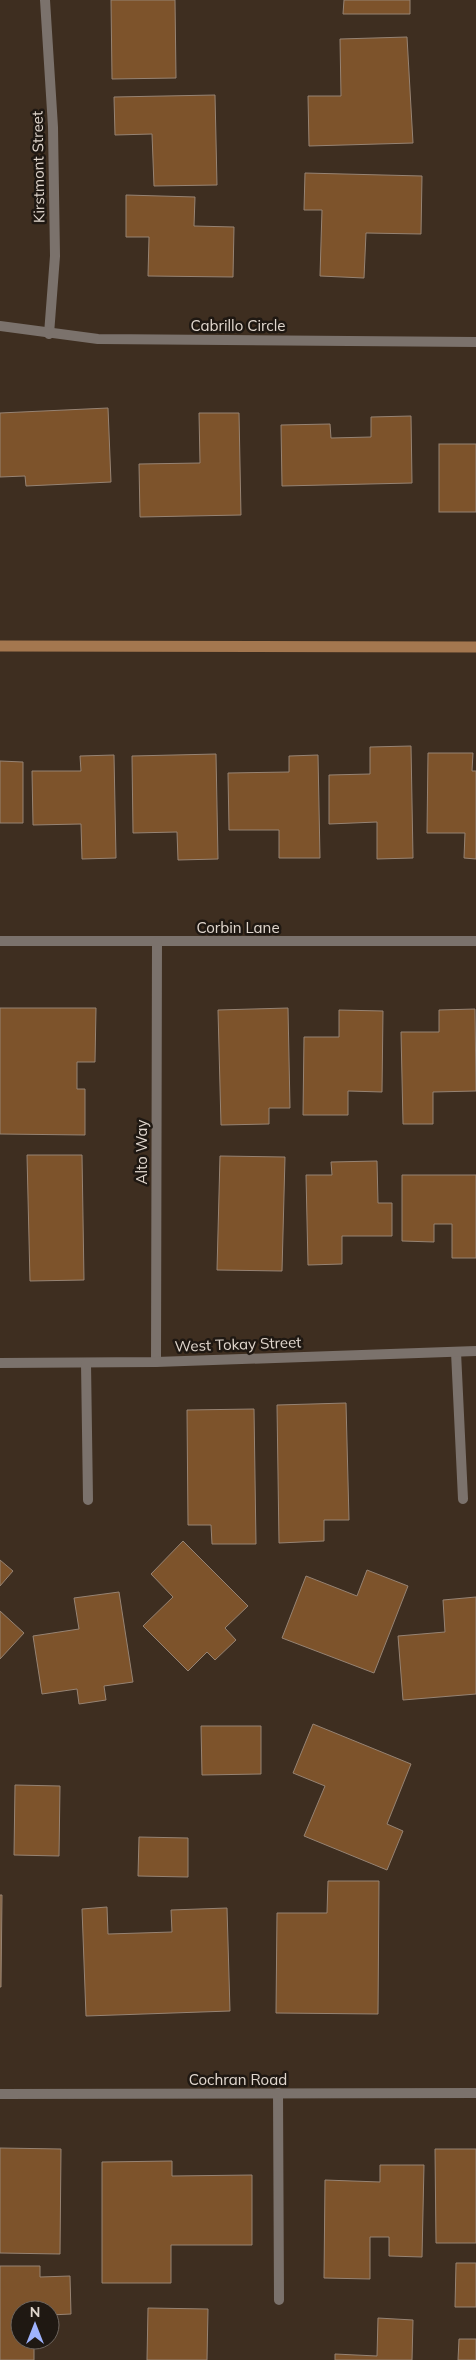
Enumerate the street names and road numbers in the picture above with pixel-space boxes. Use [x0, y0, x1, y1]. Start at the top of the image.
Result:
street label: Kirstmont Street [28, 111, 48, 223]
street label: Cabrillo Circle [191, 316, 285, 335]
street label: Corbin Lane [196, 918, 280, 937]
street label: Alto Way [132, 1119, 151, 1184]
street label: West Tokay Street [174, 1332, 302, 1356]
street label: Cochran Road [189, 2070, 287, 2089]

